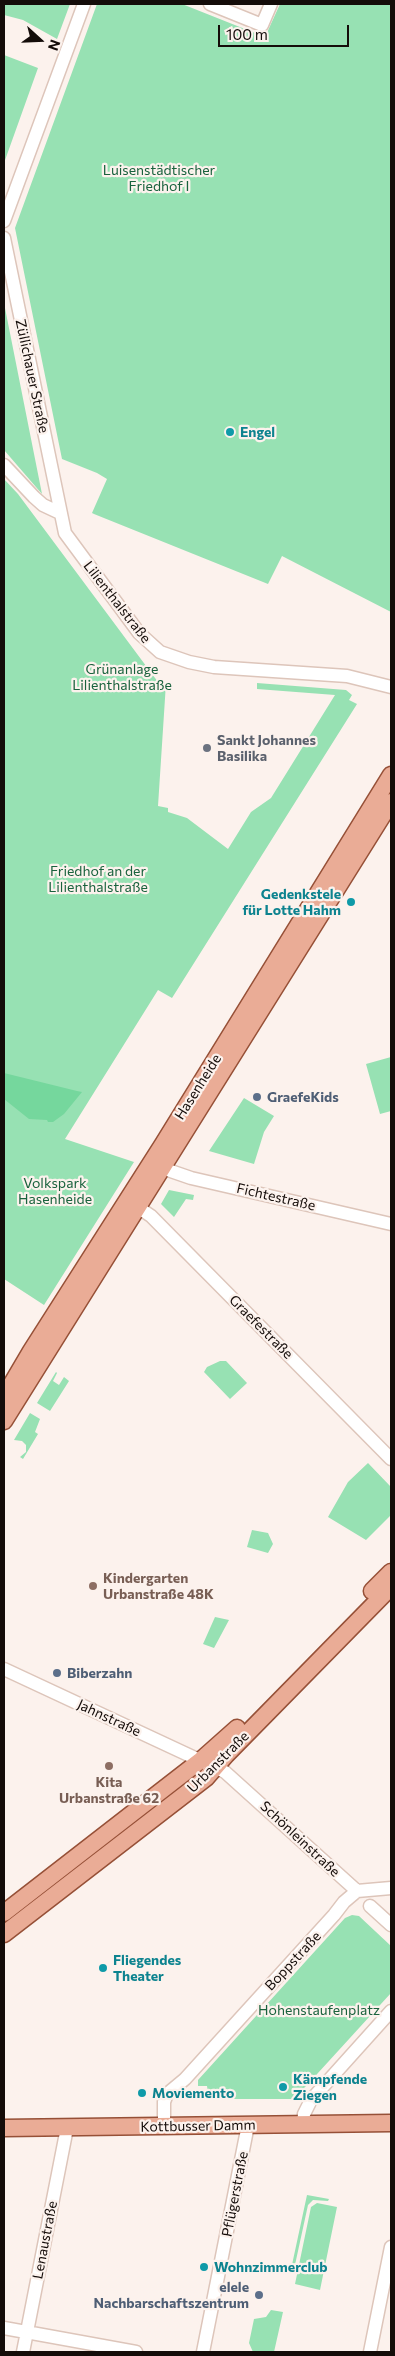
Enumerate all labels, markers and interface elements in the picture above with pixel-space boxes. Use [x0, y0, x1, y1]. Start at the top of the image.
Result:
north arrow [15, 15, 65, 65]
scale bar [220, 15, 351, 47]
text: 100 m [226, 25, 268, 43]
text: N [45, 37, 64, 53]
park label: Luisenstädtischer Friedhof I [103, 162, 215, 194]
street label: Züllichauer Straße [12, 317, 52, 435]
place label: Engel [240, 424, 275, 440]
marker: Engel [224, 426, 236, 438]
street label: Lilienthalstraße [80, 558, 154, 646]
park label: Grünanlage Lilienthalstraße [72, 661, 172, 694]
place label: Sankt Johannes Basilika [217, 732, 316, 764]
marker: Sankt Johannes Basilika [201, 742, 213, 754]
park label: Friedhof an der Lilienthalstraße [48, 863, 148, 896]
place label: Gedenkstele für Lotte Hahm [242, 886, 341, 919]
marker: Gedenkstele für Lotte Hahm [345, 896, 357, 908]
street label: Hasenheide [171, 1051, 225, 1123]
place label: GraefeKids [267, 1089, 339, 1105]
marker: GraefeKids [251, 1091, 263, 1103]
park label: Volkspark Hasenheide [18, 1175, 92, 1208]
street label: Fichtestraße [235, 1180, 317, 1214]
street label: Graefestraße [226, 1292, 296, 1362]
place label: Kindergarten Urbanstraße 48K [103, 1570, 214, 1602]
marker: Kindergarten Urbanstraße 48K [87, 1580, 99, 1592]
place label: Biberzahn [67, 1665, 132, 1681]
marker: Biberzahn [51, 1667, 63, 1679]
street label: Jahnstraße [75, 1696, 143, 1740]
street label: Urbanstraße [184, 1728, 252, 1796]
marker: Kita Urbanstraße 62 [103, 1760, 115, 1772]
place label: Kita Urbanstraße 62 [59, 1774, 159, 1806]
street label: Schönleinstraße [257, 1798, 343, 1880]
street label: Boppstraße [261, 1928, 325, 1994]
place label: Fliegendes Theater [113, 1952, 181, 1984]
marker: Fliegendes Theater [97, 1962, 109, 1974]
park label: Hohenstaufenplatz [258, 2002, 380, 2018]
place label: Kämpfende Ziegen [293, 2071, 367, 2104]
marker: Kämpfende Ziegen [277, 2081, 289, 2093]
place label: Moviemento [152, 2085, 234, 2101]
marker: Moviemento [136, 2087, 148, 2099]
street label: Kottbusser Damm [140, 2117, 256, 2135]
street label: Pflügerstraße [218, 2150, 252, 2238]
street label: Lenaustraße [29, 2199, 61, 2281]
place label: Wohnzimmerclub [214, 2259, 328, 2275]
marker: Wohnzimmerclub [198, 2261, 210, 2273]
place label: elele Nachbarschaftszentrum [94, 2279, 249, 2312]
marker: elele Nachbarschaftszentrum [253, 2289, 265, 2301]

